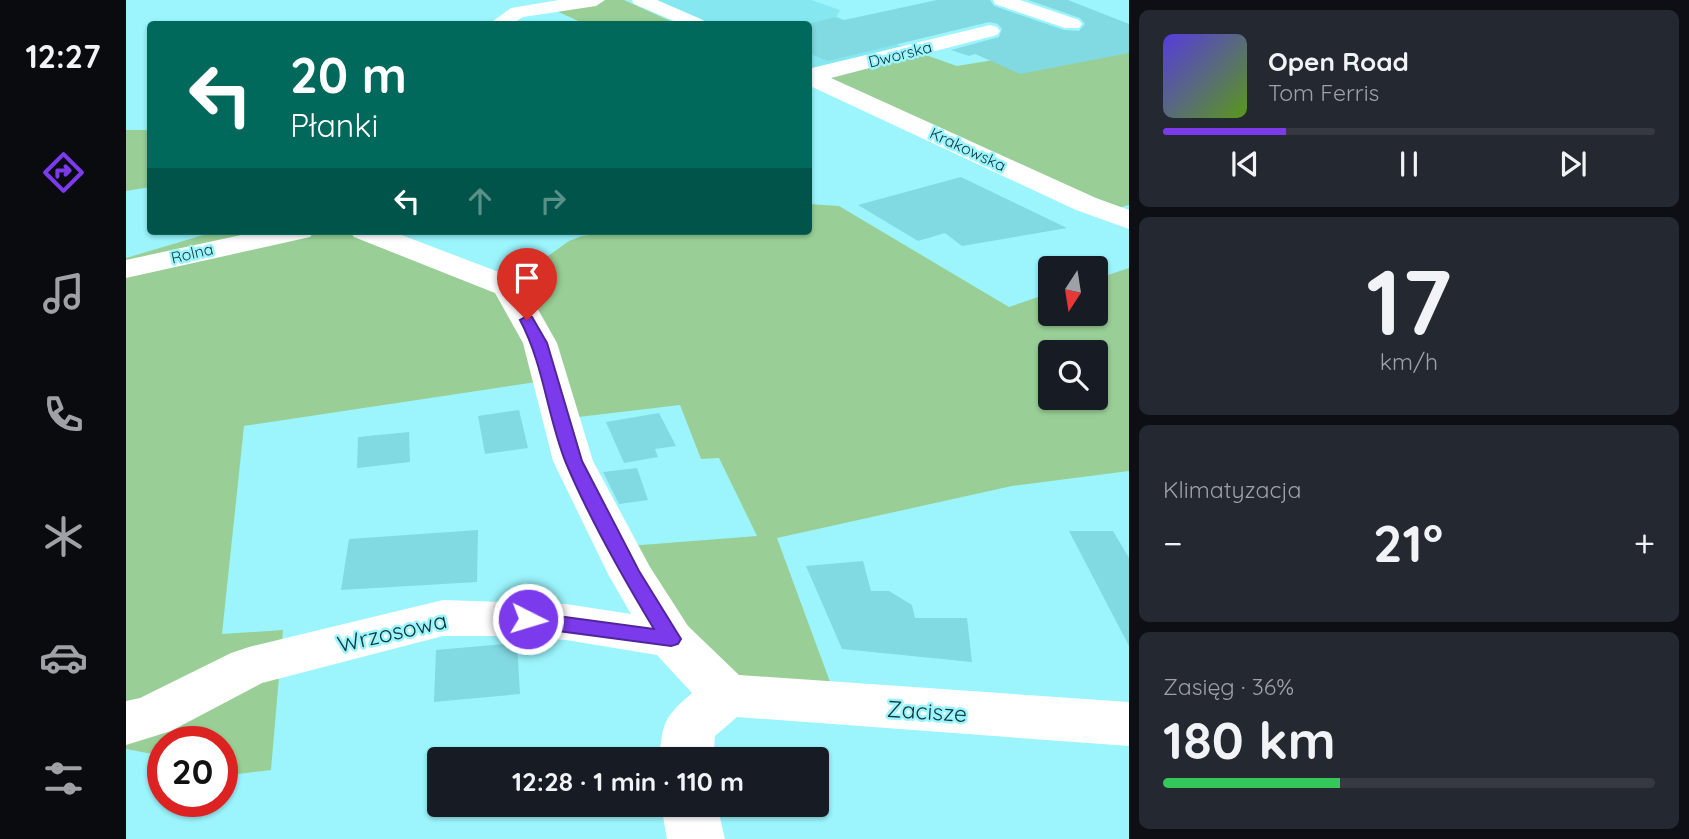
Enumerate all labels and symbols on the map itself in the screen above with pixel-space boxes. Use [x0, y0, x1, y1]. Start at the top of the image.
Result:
street label: Dworska [866, 36, 934, 72]
street label: Krakowska [927, 123, 1009, 175]
street label: Rolna [169, 238, 215, 268]
pin [497, 248, 557, 320]
north arrow [1038, 256, 1108, 326]
position arrow [491, 582, 565, 656]
street label: Wrzosowa [334, 605, 450, 659]
street label: Zacisze [886, 694, 968, 728]
speed limit sign: 20 [147, 726, 238, 817]

